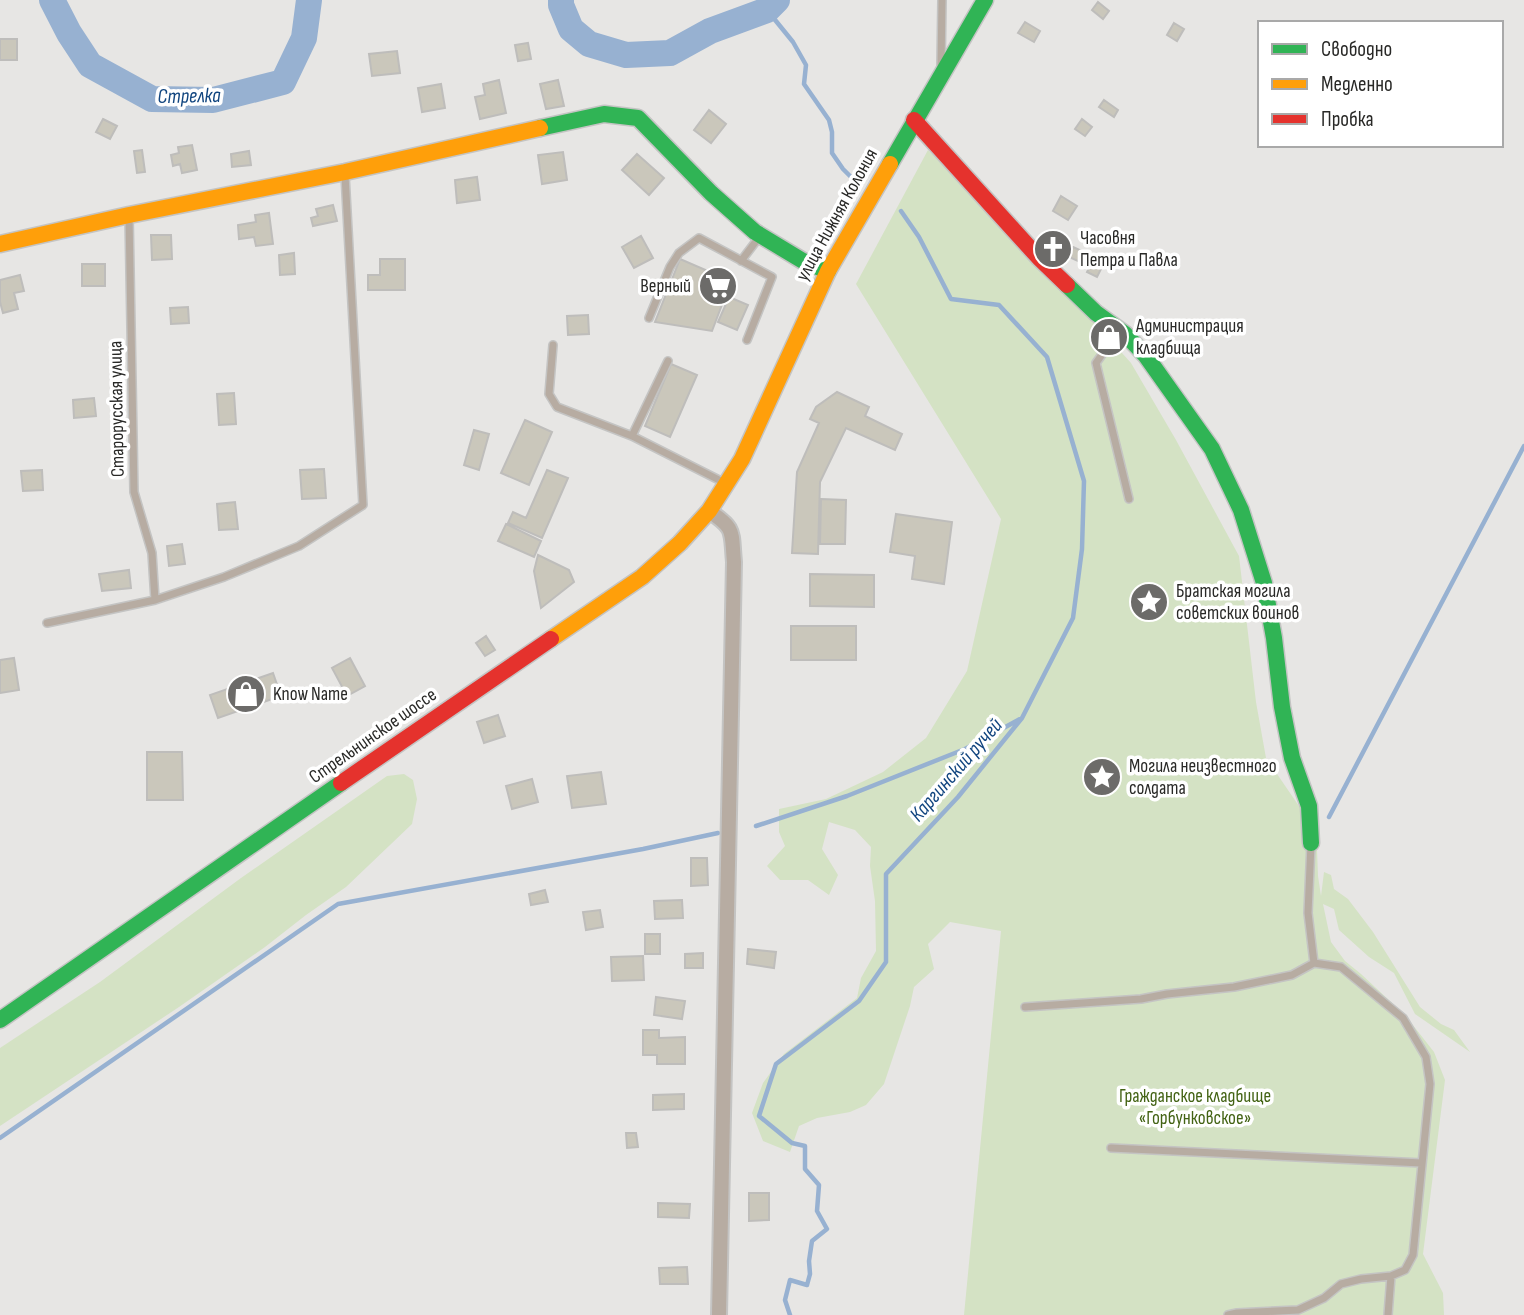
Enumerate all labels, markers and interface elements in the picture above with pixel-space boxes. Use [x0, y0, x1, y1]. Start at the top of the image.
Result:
legend [1258, 21, 1503, 147]
text: Свободно [1321, 37, 1392, 62]
text: Медленно [1321, 72, 1393, 97]
water label: Стрелка [157, 83, 221, 109]
text: Пробка [1321, 107, 1374, 132]
street label: улица Нижняя Колония [791, 145, 883, 285]
place label: Часовня Петра и Павла [1080, 227, 1178, 272]
church icon: Часовня Петра и Павла [1032, 228, 1074, 270]
supermarket icon: Верный [697, 265, 739, 307]
place label: Верный [640, 275, 691, 298]
place label: Администрация кладбища [1135, 315, 1244, 360]
shop icon: Администрация кладбища [1088, 316, 1130, 358]
street label: Старорусская улица [104, 341, 130, 477]
place label: Братская могила советских воинов [1176, 580, 1299, 625]
place icon: Братская могила советских воинов [1128, 581, 1170, 623]
shop icon: Know Name [225, 673, 267, 715]
place label: Know Name [273, 683, 348, 706]
street label: Стрельнинское шоссе [305, 683, 441, 789]
water label: Каргинский ручей [904, 713, 1008, 827]
place label: Могила неизвестного солдата [1129, 755, 1277, 800]
place icon: Могила неизвестного солдата [1081, 756, 1123, 798]
park label: Гражданское кладбище «Горбунковское» [1119, 1085, 1271, 1130]

